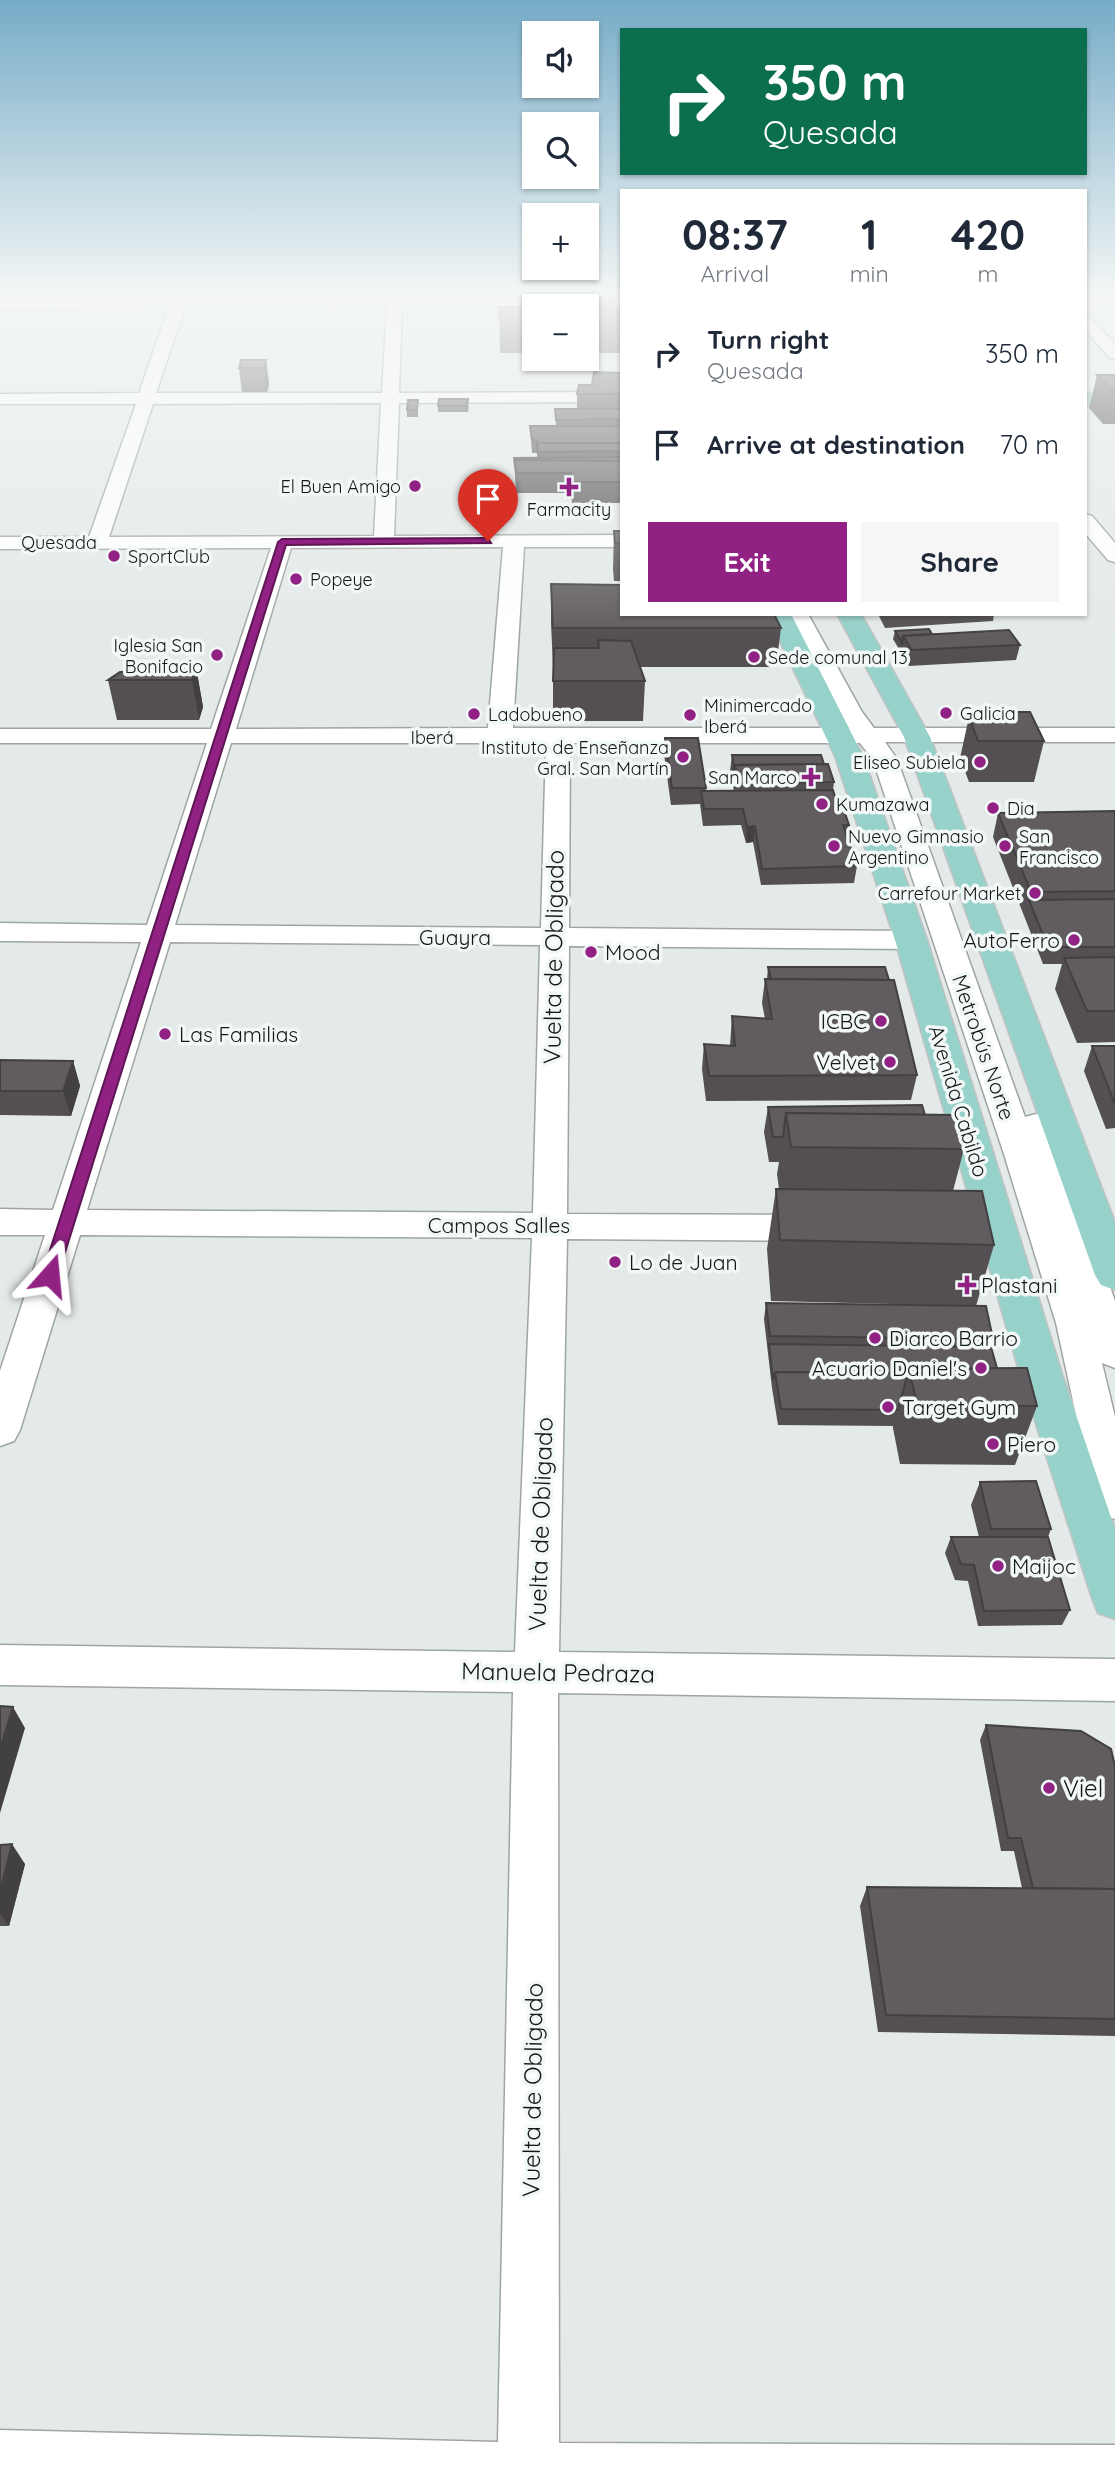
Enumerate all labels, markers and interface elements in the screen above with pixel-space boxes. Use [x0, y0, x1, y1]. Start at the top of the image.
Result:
map controls [522, 21, 599, 371]
button: sound [522, 21, 599, 98]
text: 350 m [763, 51, 907, 112]
icon: right [648, 56, 739, 147]
button: search [522, 112, 599, 189]
text: Quesada [763, 112, 898, 152]
button: + [522, 203, 599, 280]
text: 08:37 [682, 208, 788, 261]
text: 1 [861, 208, 877, 261]
text: 420 [951, 208, 1025, 261]
text: Arrival [700, 259, 769, 288]
text: min [850, 259, 889, 288]
text: m [977, 259, 998, 288]
button: − [522, 294, 599, 371]
text: Turn right [707, 323, 829, 356]
icon: right [648, 335, 686, 373]
text: 350 m [985, 337, 1059, 370]
text: Quesada [707, 356, 804, 385]
icon: arrive [648, 426, 686, 464]
text: Arrive at destination [707, 428, 965, 461]
text: 70 m [999, 428, 1059, 461]
pin [458, 469, 518, 541]
place label: El Buen Amigo [281, 475, 401, 498]
marker: El Buen Amigo [407, 478, 423, 494]
marker: Farmacity [561, 479, 577, 495]
icon: arrive [469, 480, 507, 518]
place label: Farmacity [527, 498, 611, 521]
button: Exit [648, 522, 847, 602]
button: Share [861, 522, 1059, 602]
street label: Quesada [21, 531, 97, 554]
place label: SportClub [128, 545, 210, 568]
marker: SportClub [106, 548, 122, 564]
place label: Popeye [310, 568, 373, 591]
marker: Popeye [288, 571, 304, 587]
place label: Iglesia San Bonifacio [114, 634, 203, 678]
place label: Sede comunal 13 [768, 646, 908, 669]
marker: Iglesia San Bonifacio [209, 647, 225, 663]
marker: Sede comunal 13 [746, 649, 762, 665]
place label: Minimercado Iberá [704, 694, 812, 738]
place label: Galicia [960, 702, 1016, 725]
place label: Ladobueno [488, 703, 583, 726]
marker: Galicia [938, 705, 954, 721]
marker: Ladobueno [466, 706, 482, 722]
marker: Minimercado Iberá [682, 707, 698, 723]
street label: Iberá [410, 726, 454, 749]
place label: Instituto de Enseñanza Gral. San Martín [481, 736, 669, 780]
marker: Instituto de Enseñanza Gral. San Martín [675, 749, 691, 765]
place label: Eliseo Subiela [853, 751, 966, 774]
marker: Eliseo Subiela [972, 754, 988, 770]
place label: San Marco [708, 766, 797, 789]
marker: San Marco [803, 769, 819, 785]
place label: Kumazawa [836, 793, 929, 816]
marker: Kumazawa [814, 796, 830, 812]
place label: Dia [1007, 797, 1035, 820]
marker: Dia [985, 800, 1001, 816]
place label: Nuevo Gimnasio Argentino [848, 825, 984, 869]
place label: San Francisco [1019, 825, 1099, 869]
marker: Nuevo Gimnasio Argentino [826, 838, 842, 854]
marker: San Francisco [997, 838, 1013, 854]
street label: Vuelta de Obligado [536, 850, 570, 1064]
place label: Carrefour Market [878, 882, 1021, 905]
marker: Carrefour Market [1027, 885, 1043, 901]
street label: Guayra [419, 924, 491, 950]
place label: AutoFerro [963, 927, 1060, 953]
marker: AutoFerro [1066, 932, 1082, 948]
place label: Mood [605, 939, 660, 965]
marker: Mood [583, 944, 599, 960]
street label: Metrobús Norte [947, 971, 1021, 1123]
place label: ICBC [821, 1008, 867, 1034]
marker: ICBC [873, 1013, 889, 1029]
place label: Las Familias [179, 1021, 298, 1047]
street label: Avenida Cabildo [924, 1022, 994, 1180]
marker: Las Familias [157, 1026, 173, 1042]
place label: Velvet [816, 1049, 876, 1075]
marker: Velvet [882, 1054, 898, 1070]
street label: Campos Salles [428, 1212, 570, 1238]
position arrow [13, 1238, 87, 1312]
place label: Lo de Juan [629, 1249, 738, 1275]
marker: Lo de Juan [607, 1254, 623, 1270]
place label: Plastani [981, 1272, 1057, 1298]
marker: Plastani [959, 1277, 975, 1293]
place label: Diarco Barrio [889, 1325, 1018, 1351]
marker: Diarco Barrio [867, 1330, 883, 1346]
place label: Acuario Daniel's [812, 1355, 967, 1381]
marker: Acuario Daniel's [973, 1360, 989, 1376]
place label: Target Gym [902, 1394, 1016, 1420]
marker: Target Gym [880, 1399, 896, 1415]
street label: Vuelta de Obligado [521, 1416, 559, 1632]
place label: Piero [1007, 1431, 1056, 1457]
marker: Piero [985, 1436, 1001, 1452]
place label: Maijoc [1012, 1553, 1076, 1579]
marker: Maijoc [990, 1558, 1006, 1574]
street label: Manuela Pedraza [461, 1655, 655, 1689]
place label: Viel [1063, 1773, 1103, 1803]
marker: Viel [1041, 1780, 1057, 1796]
street label: Vuelta de Obligado [515, 1983, 549, 2197]

